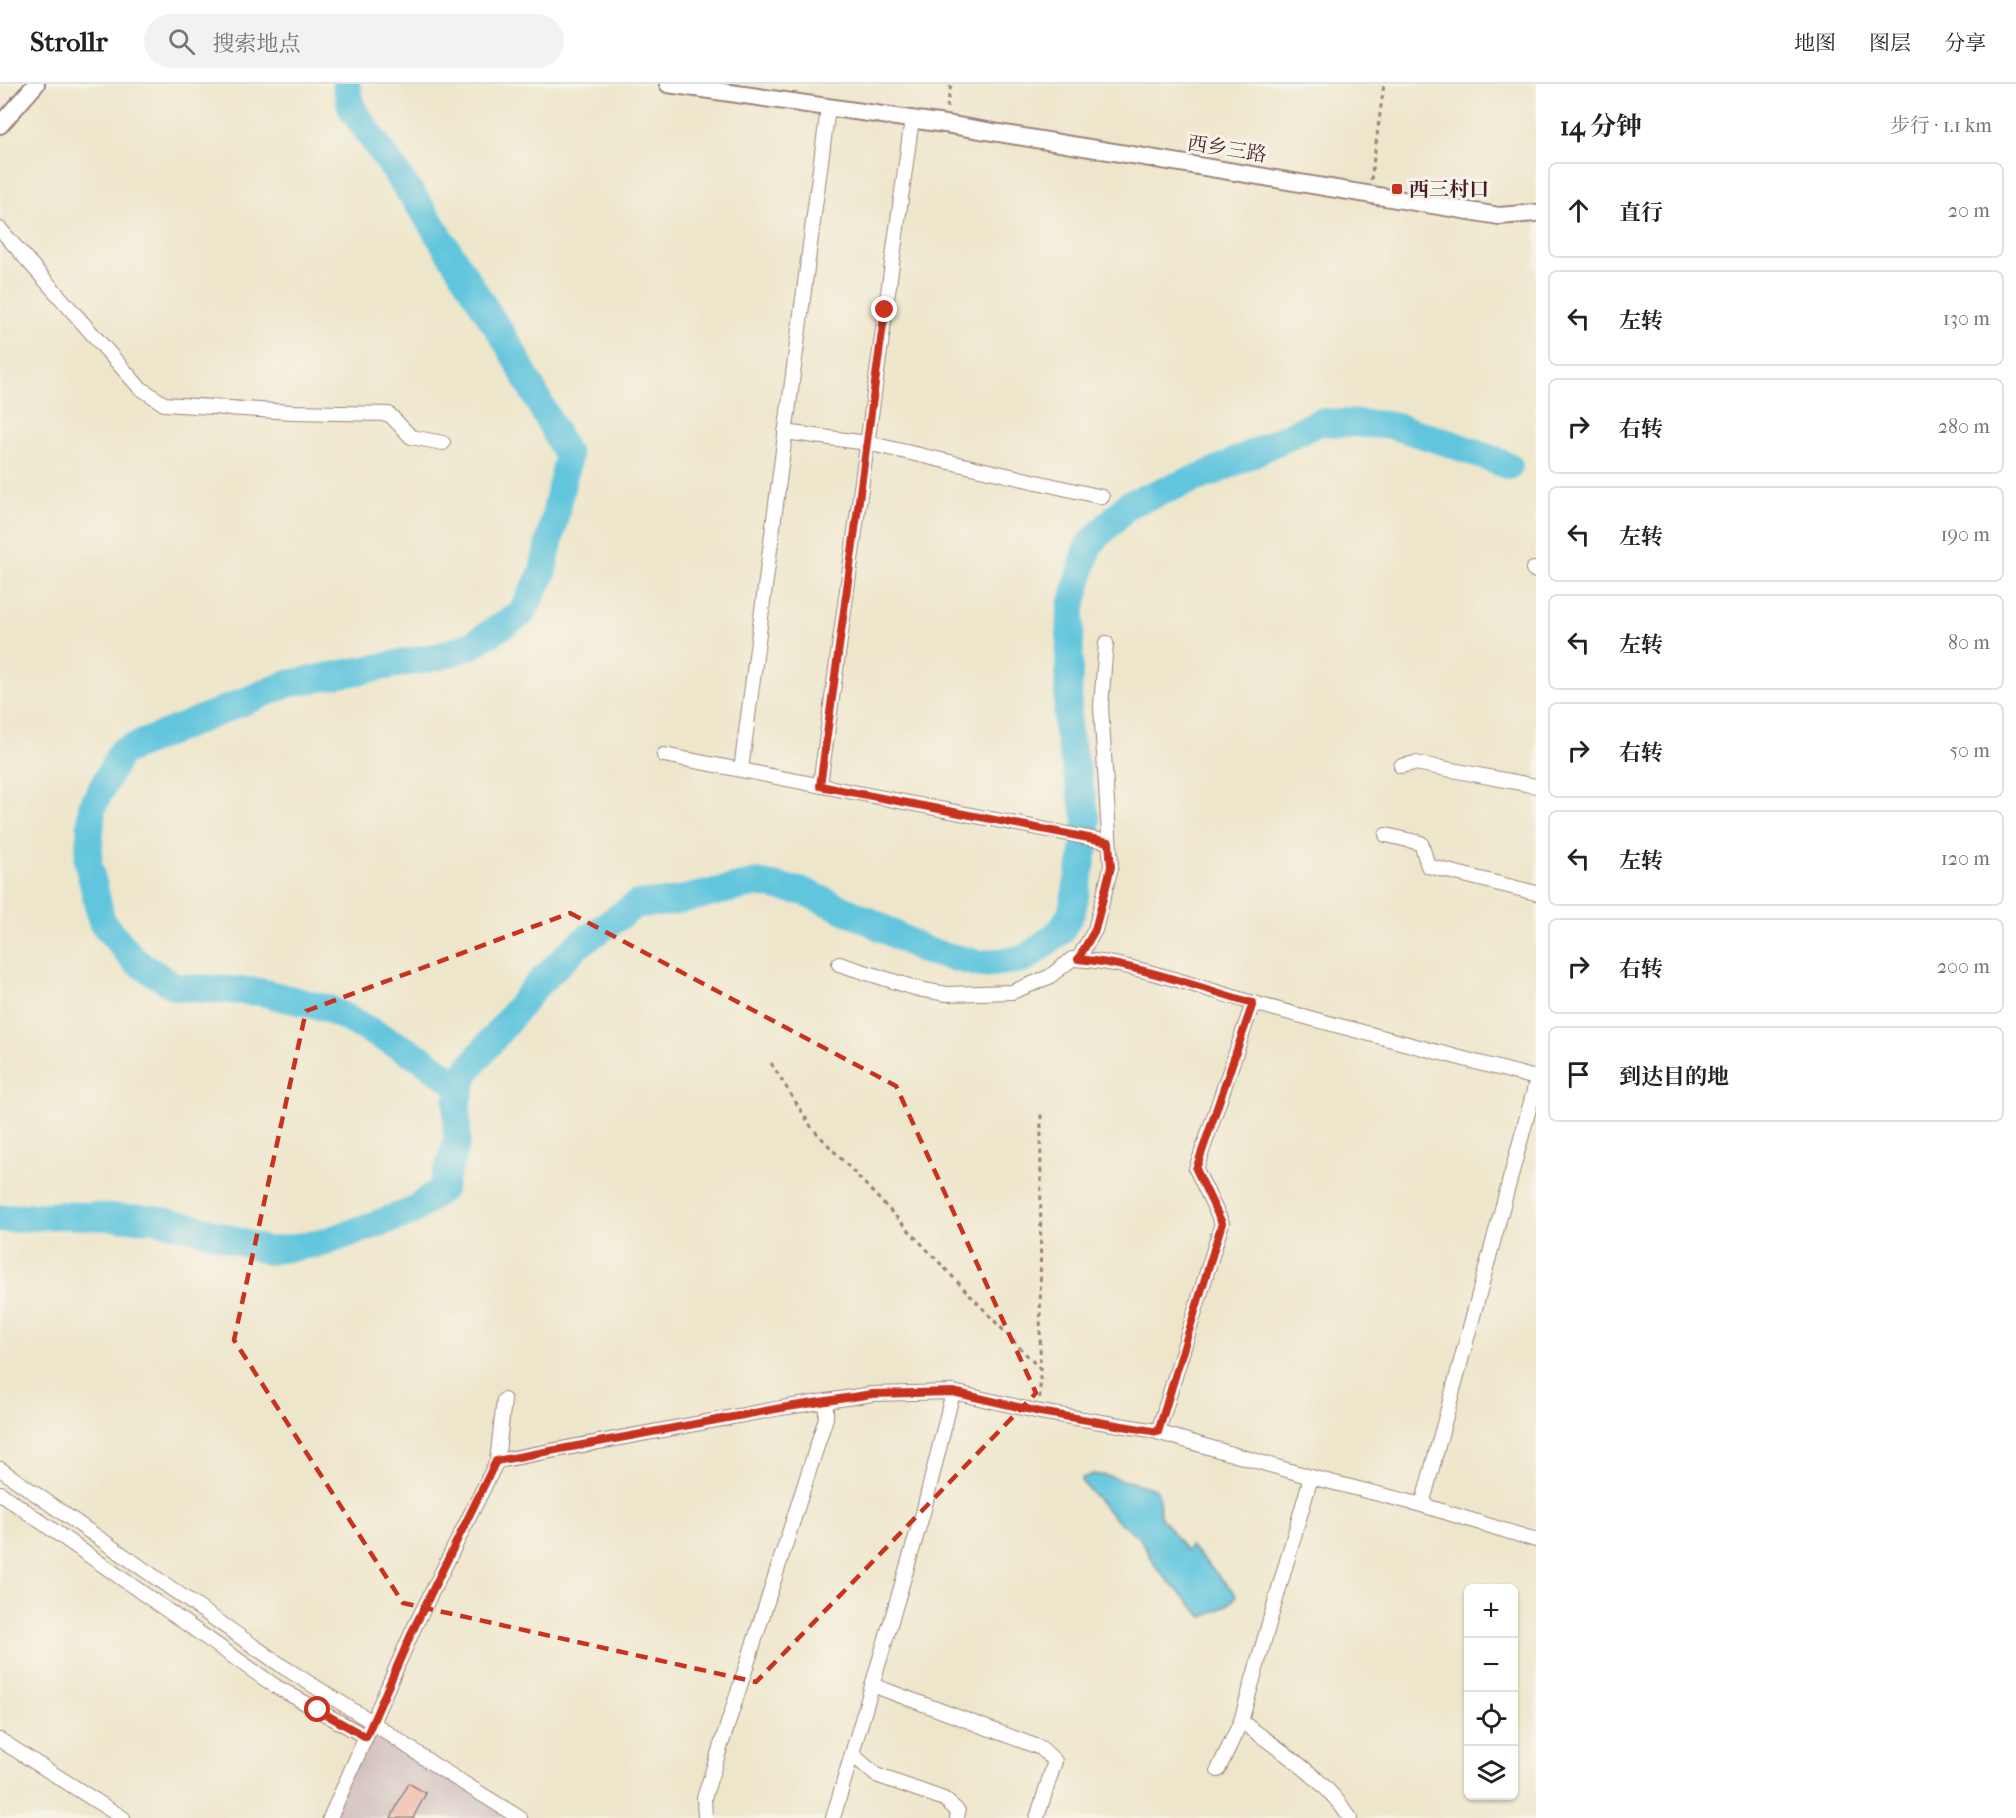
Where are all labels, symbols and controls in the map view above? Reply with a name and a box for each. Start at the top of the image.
search box [144,14,564,68]
text: Strollr [30,25,108,58]
icon: search [165,25,198,58]
text: 搜索地点 [213,31,301,57]
text: 地图 [1794,31,1836,55]
text: 图层 [1869,31,1911,55]
text: 分享 [1944,31,1986,55]
text: 14 分钟 [1560,111,1642,142]
text: 步行 · 1.1 km [1890,114,1992,137]
street label: 西乡三路 [1186,131,1268,167]
place label: 西三村口 [1409,178,1489,201]
marker: 西三村口 [1390,182,1404,196]
icon: ahead [1562,194,1595,227]
text: 20 m [1948,199,1990,222]
text: 直行 [1619,200,1663,226]
route end [871,296,897,322]
icon: left [1562,302,1595,335]
text: 130 m [1943,307,1990,330]
text: 左转 [1619,308,1663,334]
icon: right [1562,410,1595,443]
text: 280 m [1938,415,1990,438]
text: 右转 [1619,416,1663,442]
icon: left [1562,518,1595,551]
text: 190 m [1940,523,1990,546]
text: 左转 [1619,524,1663,550]
icon: left [1562,626,1595,659]
text: 80 m [1948,631,1990,654]
text: 左转 [1619,632,1663,658]
icon: right [1562,734,1595,767]
text: 50 m [1949,739,1990,762]
text: 右转 [1619,740,1663,766]
icon: left [1562,842,1595,875]
text: 120 m [1941,847,1990,870]
text: 左转 [1619,848,1663,874]
icon: right [1562,950,1595,983]
text: 200 m [1937,955,1990,978]
text: 右转 [1619,956,1663,982]
icon: arrive [1562,1058,1595,1091]
text: 到达目的地 [1619,1064,1729,1090]
map controls [1464,1584,1518,1800]
button: + [1464,1584,1518,1638]
button: − [1464,1638,1518,1692]
button: locate [1464,1692,1518,1746]
route start [304,1696,330,1722]
button: layers [1464,1746,1518,1800]

